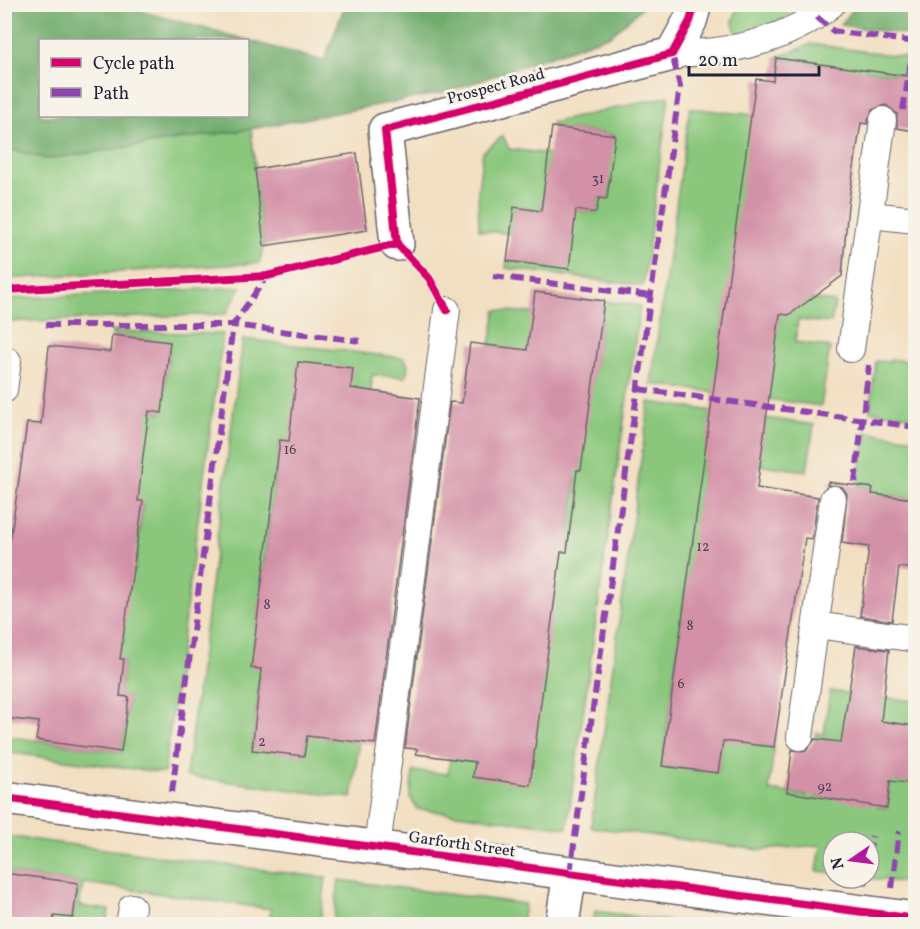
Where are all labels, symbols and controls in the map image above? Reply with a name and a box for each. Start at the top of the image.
legend [39,39,249,117]
scale bar [689,39,820,77]
text: 20 m [698,49,738,74]
text: Cycle path [93,52,175,77]
street label: Prospect Road [445,63,547,111]
text: Path [93,82,129,107]
house number: 31 [592,170,604,189]
house number: 16 [284,441,296,460]
house number: 12 [697,538,709,557]
house number: 8 [263,596,271,615]
house number: 8 [686,617,694,636]
house number: 6 [677,675,685,694]
house number: 2 [258,733,266,752]
house number: 92 [818,778,832,797]
street label: Garforth Street [407,827,517,863]
north arrow [821,830,881,890]
text: N [826,854,850,871]

